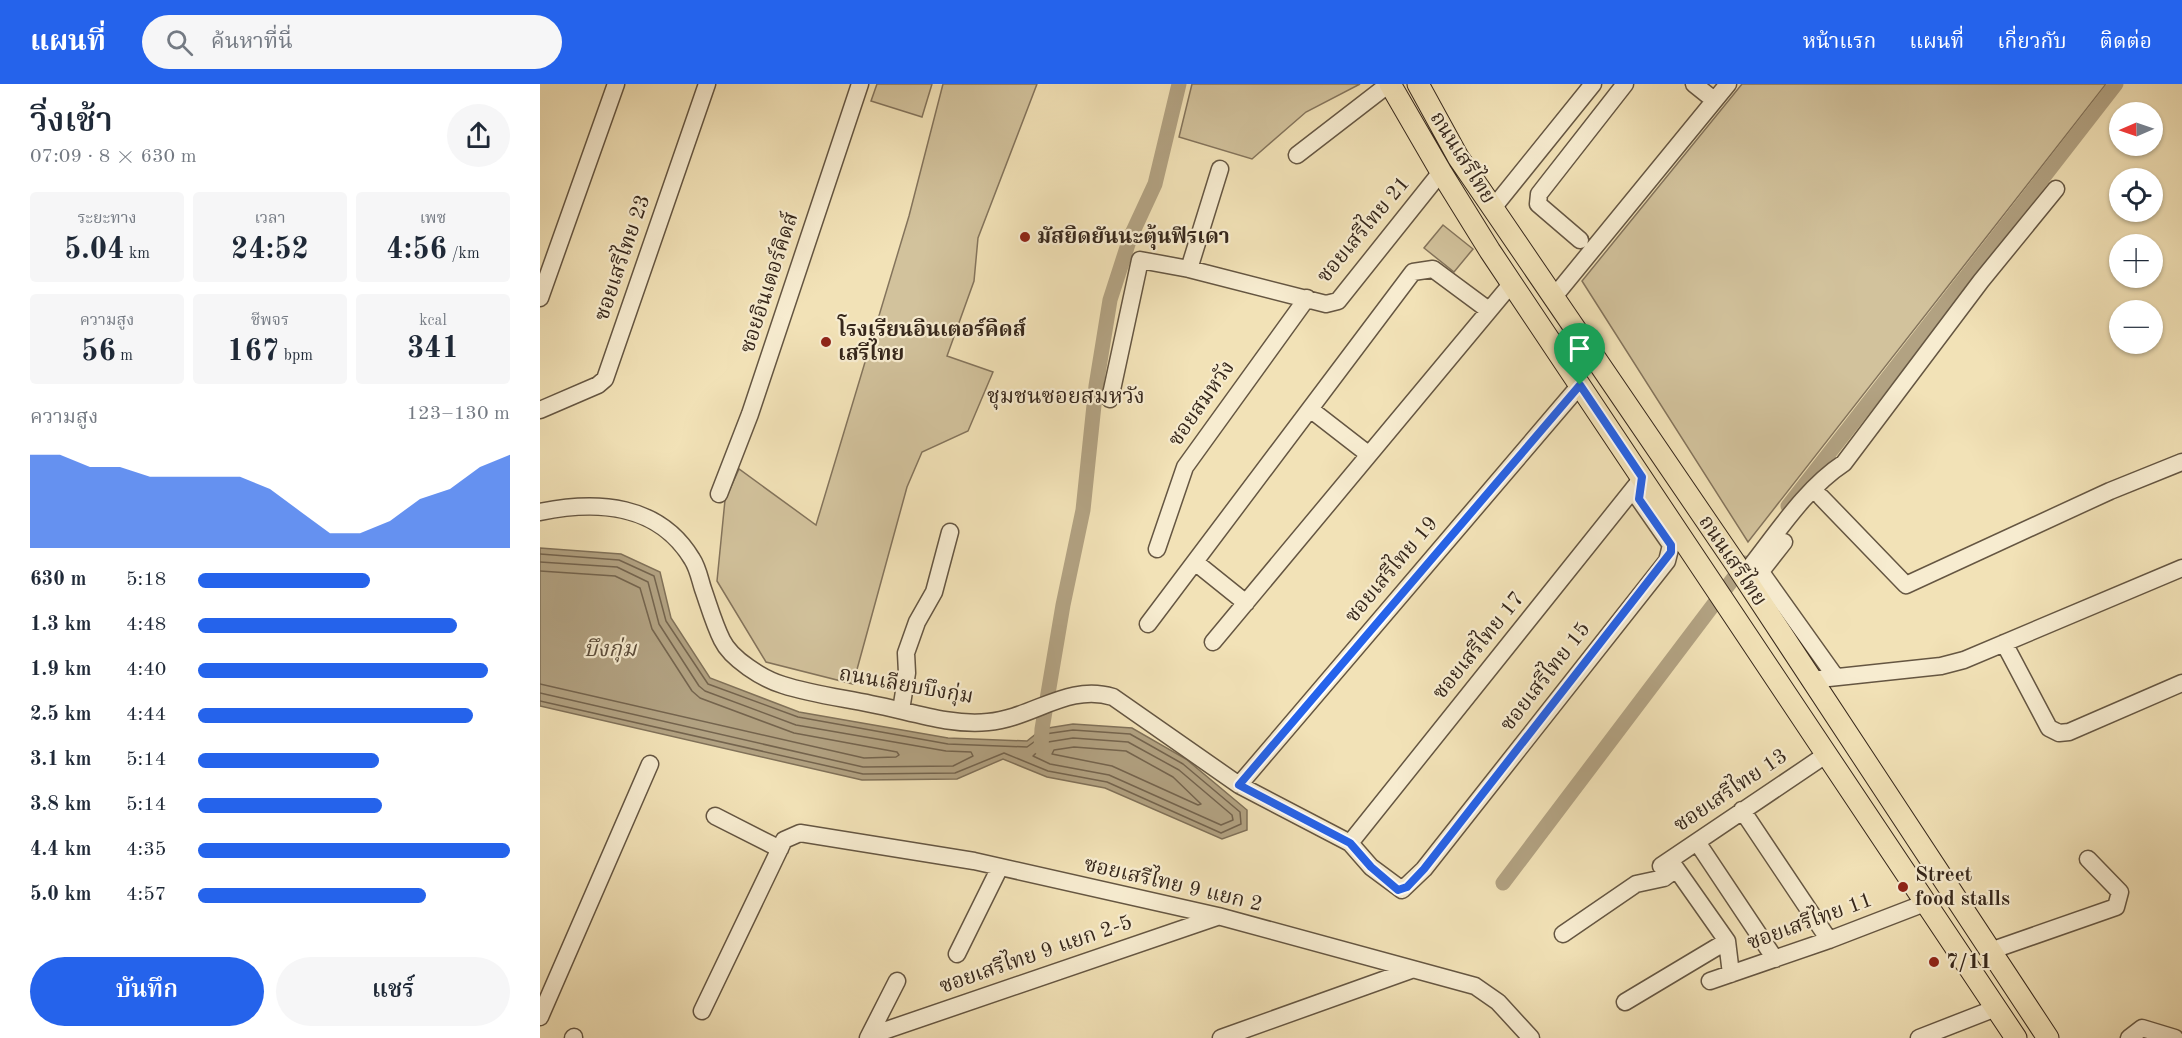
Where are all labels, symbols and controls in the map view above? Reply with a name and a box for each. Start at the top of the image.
search box [142,15,562,69]
icon: search [163,26,196,59]
text: แผนที่ [30,29,106,57]
text: ค้นหาที่นี่ [211,31,293,53]
text: หน้าแรก [1803,32,1876,53]
text: แผนที่ [1909,32,1964,53]
text: เกี่ยวกับ [1997,32,2067,53]
text: ติดต่อ [2100,32,2152,53]
north arrow [2109,102,2163,156]
map controls [2109,102,2163,354]
button: share [447,104,510,167]
street label: ถนนเสรีไทย [1425,105,1504,208]
text: วิ่งเช้า [30,106,113,139]
text: 07:09 · 8 × 630 m [30,147,197,167]
button: locate [2109,168,2163,222]
street label: ซอยเสรีไทย 21 [1309,169,1414,287]
street label: ซอยเสรีไทย 23 [586,190,654,324]
street label: ซอยอินเตอร์คิดส์ [734,209,803,356]
text: ระยะทาง [77,211,137,227]
text: เวลา [254,211,286,227]
text: เพซ [420,211,446,227]
place label: มัสยิดยันนะตุ้นฟิรเดา [1037,224,1230,250]
marker: มัสยิดยันนะตุ้นฟิรเดา [1018,230,1032,244]
button: + [2109,234,2163,288]
text: 5.04 [64,235,125,265]
text: 24:52 [231,235,309,265]
text: 4:56 [386,235,447,265]
text: km [125,246,150,262]
text: /km [447,246,480,262]
button: − [2109,300,2163,354]
text: ความสูง [80,313,134,329]
text: ชีพจร [251,313,289,329]
text: kcal [419,313,447,329]
place label: โรงเรียนอินเตอร์คิดส์ เสรีไทย [837,314,1027,365]
pin [1554,323,1605,385]
icon: arrive [1563,332,1596,365]
text: 341 [407,334,459,364]
marker: โรงเรียนอินเตอร์คิดส์ เสรีไทย [819,335,833,349]
text: 56 [81,337,116,367]
text: 167 [227,337,279,367]
text: m [116,348,133,364]
text: bpm [279,348,313,364]
street label: ซอยสมหวัง [1164,357,1239,450]
district label: ชุมชนซอยสมหวัง [987,386,1145,410]
text: 123–130 m [407,404,510,424]
text: ความสูง [30,408,98,428]
street label: ถนนเสรีไทย [1694,508,1775,610]
street label: ซอยเสรีไทย 19 [1337,509,1442,627]
text: 630 m [30,570,86,590]
text: 5:18 [126,570,166,590]
street label: ซอยเสรีไทย 17 [1425,584,1529,704]
text: 1.3 km [30,615,92,635]
text: 4:48 [126,615,166,635]
street label: ซอยเสรีไทย 15 [1492,615,1595,735]
water label: บึงกุ่ม [584,637,638,663]
text: 1.9 km [30,660,92,680]
text: 4:40 [126,660,166,680]
street label: ถนนเลียบบึงกุ่ม [837,661,975,710]
text: 2.5 km [30,705,92,725]
text: 4:44 [126,705,166,725]
street label: ซอยเสรีไทย 13 [1667,741,1791,837]
text: 3.1 km [30,750,92,770]
text: 5:14 [126,750,166,770]
text: 3.8 km [30,795,92,815]
text: 5:14 [126,795,166,815]
text: 4.4 km [30,840,92,860]
text: 4:35 [126,840,166,860]
street label: ซอยเสรีไทย 9 แยก 2 [1082,848,1266,916]
place label: Street food stalls [1915,865,2010,910]
marker: Street food stalls [1896,880,1910,894]
street label: ซอยเสรีไทย 11 [1743,884,1875,954]
text: 5.0 km [30,885,92,905]
text: 4:57 [126,885,166,905]
street label: ซอยเสรีไทย 9 แยก 2-5 [935,906,1135,998]
place label: 7/11 [1946,952,1992,973]
marker: 7/11 [1927,955,1941,969]
button: บันทึก [30,957,264,1026]
button: แชร์ [276,957,510,1026]

